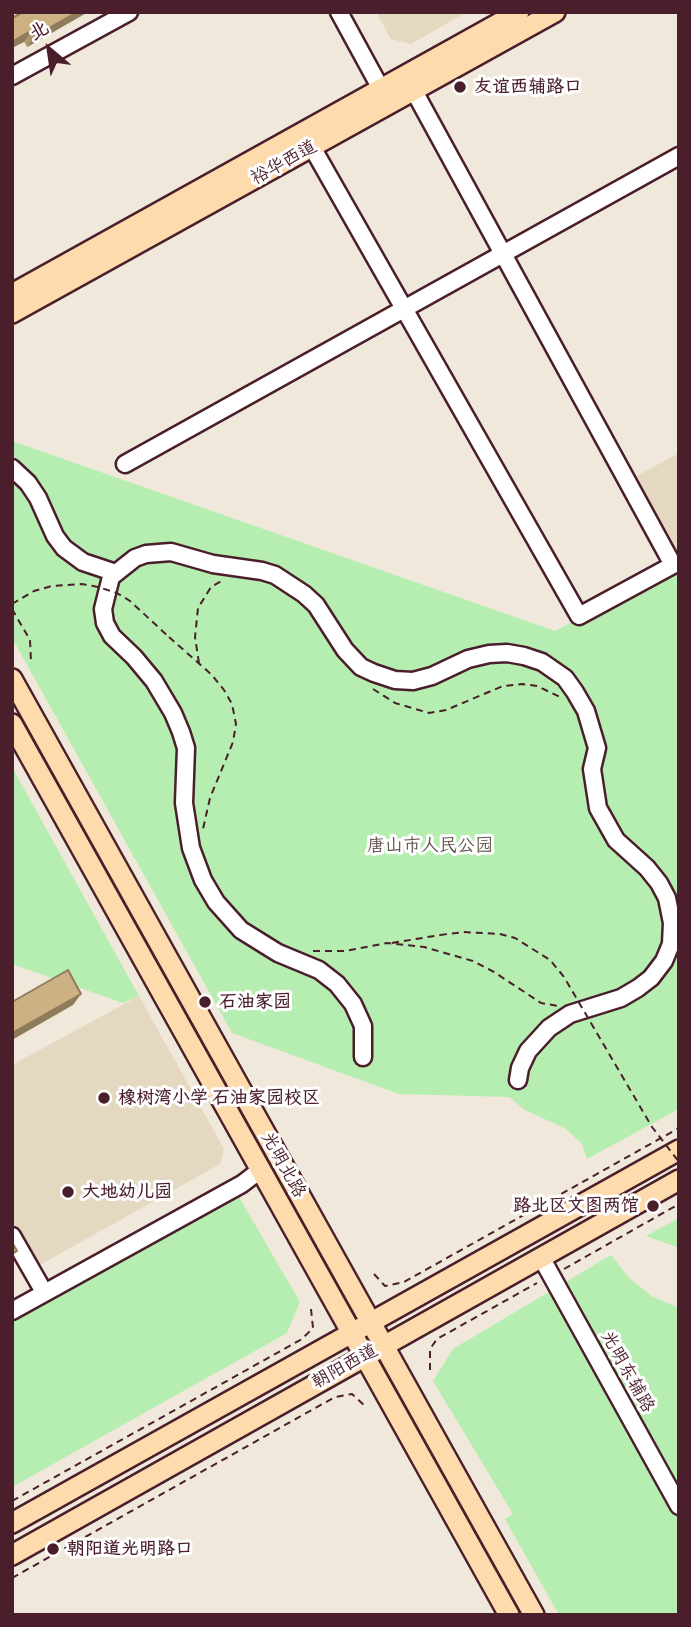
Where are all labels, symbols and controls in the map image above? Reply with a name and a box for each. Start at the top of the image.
north arrow [14,14,84,84]
text: 北 [25,16,53,46]
place label: 友谊西辅路口 [474,76,582,98]
marker: 友谊西辅路口 [452,79,468,95]
street label: 裕华西道 [247,136,321,190]
park label: 唐山市人民公园 [367,835,493,857]
place label: 石油家园 [219,991,291,1013]
marker: 石油家园 [197,994,213,1010]
place label: 橡树湾小学 石油家园校区 [118,1087,320,1109]
marker: 橡树湾小学 石油家园校区 [96,1090,112,1106]
street label: 光明北路 [256,1128,310,1202]
place label: 大地幼儿园 [82,1181,172,1203]
marker: 大地幼儿园 [60,1184,76,1200]
place label: 路北区文图两馆 [513,1195,639,1217]
marker: 路北区文图两馆 [645,1198,661,1214]
street label: 光明东辅路 [596,1327,658,1417]
street label: 朝阳西道 [308,1340,382,1394]
place label: 朝阳道光明路口 [67,1538,193,1560]
marker: 朝阳道光明路口 [45,1541,61,1557]

